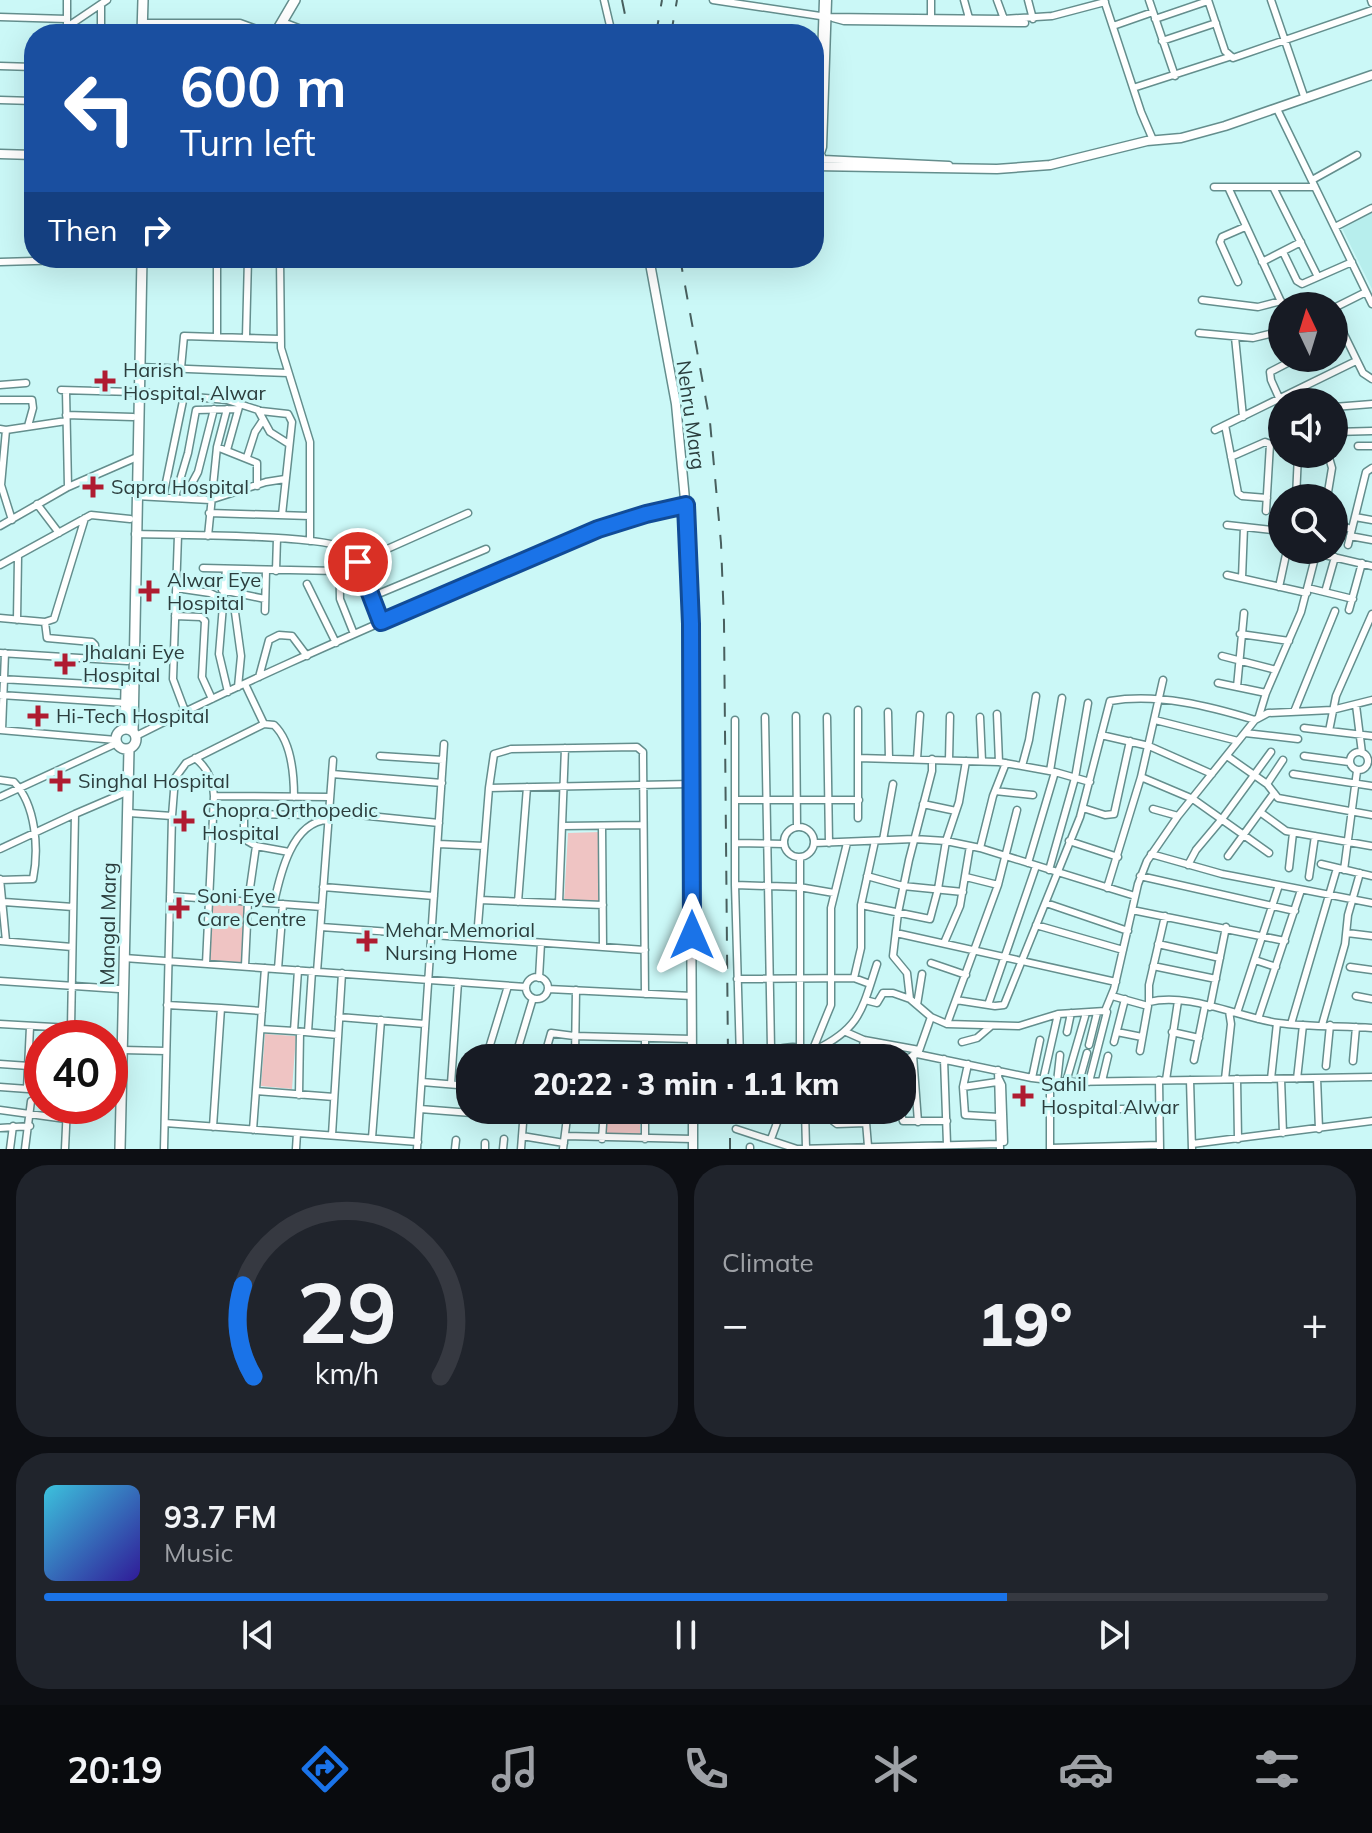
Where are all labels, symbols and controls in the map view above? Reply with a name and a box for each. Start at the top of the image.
text: 600 m [180,51,347,121]
icon: left [48,56,152,160]
text: Turn left [180,120,316,165]
icon: right [134,208,178,252]
text: Then [48,211,118,249]
north arrow [1268,292,1348,372]
map controls [1268,292,1348,564]
place label: Harish Hospital, Alwar [123,357,267,405]
street label: Nehru Marg [671,359,712,471]
marker: Harish Hospital, Alwar [94,370,116,392]
button: sound [1268,388,1348,468]
place label: Sapra Hospital [111,474,249,499]
marker: Sapra Hospital [82,476,104,498]
button: search [1268,484,1348,564]
pin [324,528,392,596]
icon: arrive [336,540,380,584]
place label: Alwar Eye Hospital [167,567,261,615]
marker: Alwar Eye Hospital [138,580,160,602]
place label: Jhalani Eye Hospital [83,639,185,687]
marker: Jhalani Eye Hospital [54,653,76,675]
place label: Hi-Tech Hospital [56,703,209,728]
marker: Hi-Tech Hospital [27,705,49,727]
place label: Singhal Hospital [78,768,230,793]
marker: Singhal Hospital [49,770,71,792]
place label: Chopra Orthopedic Hospital [202,797,378,845]
marker: Chopra Orthopedic Hospital [173,810,195,832]
street label: Mangal Marg [94,862,121,986]
place label: Soni Eye Care Centre [197,883,306,931]
position arrow [650,893,734,977]
marker: Soni Eye Care Centre [168,897,190,919]
place label: Mehar Memorial Nursing Home [385,917,535,965]
marker: Mehar Memorial Nursing Home [356,930,378,952]
speed limit sign: 40 [24,1020,128,1124]
text: 20:22 · 3 min · 1.1 km [533,1065,839,1103]
place label: Sahil Hospital Alwar [1041,1071,1180,1119]
marker: Sahil Hospital Alwar [1012,1085,1034,1107]
text: Climate [722,1246,814,1279]
text: 29 [297,1259,397,1364]
text: 19° [977,1286,1073,1361]
text: − [722,1296,748,1351]
text: + [1302,1296,1328,1351]
text: km/h [315,1355,379,1391]
text: 93.7 FM [164,1498,277,1536]
text: Music [164,1536,233,1569]
icon: previous [236,1613,280,1657]
icon: pause [664,1613,708,1657]
icon: next [1092,1613,1136,1657]
icon: directions [297,1741,353,1797]
icon: music [487,1741,543,1797]
icon: phone [678,1741,734,1797]
icon: climate [868,1741,924,1797]
icon: car [1058,1741,1114,1797]
icon: filters [1249,1741,1305,1797]
text: 20:19 [67,1747,163,1792]

